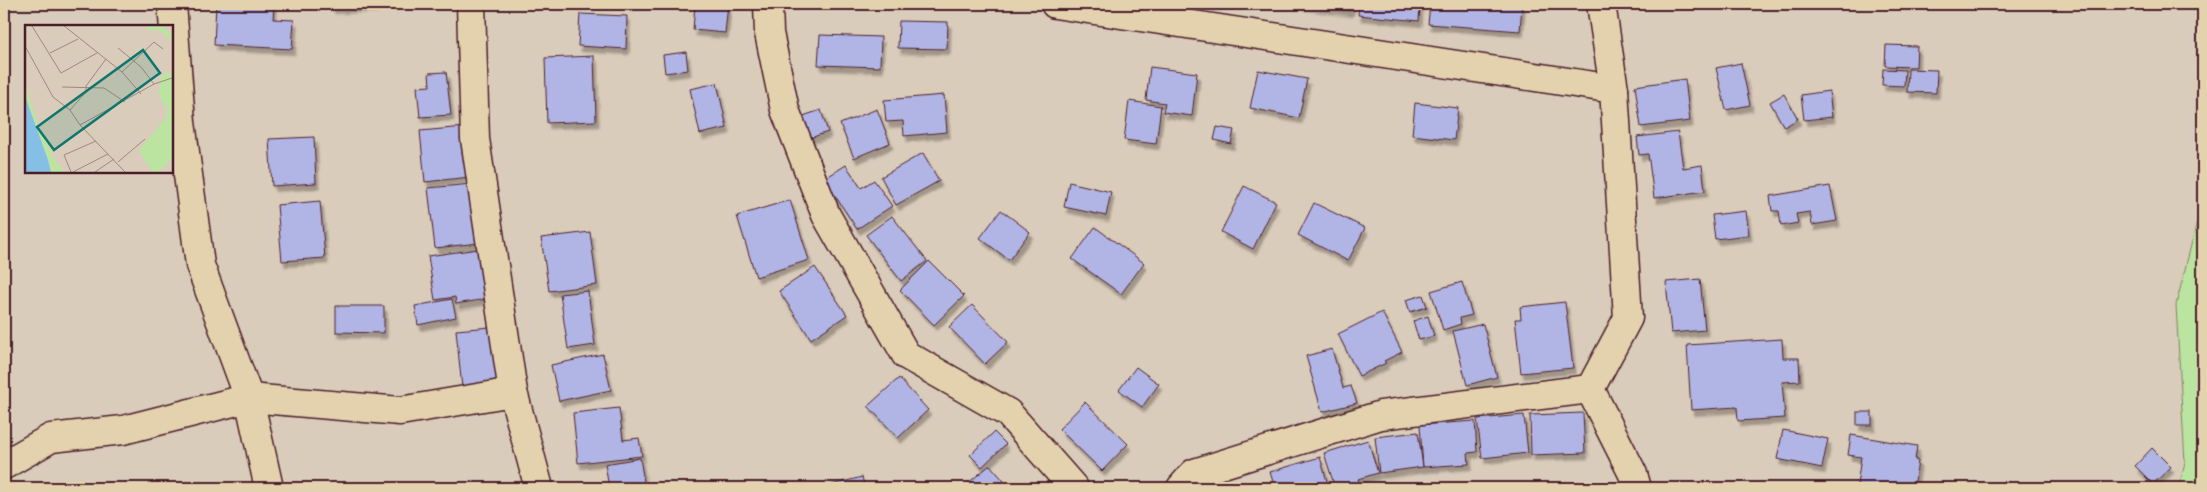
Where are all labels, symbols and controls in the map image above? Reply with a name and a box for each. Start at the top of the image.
inset map [25,25,172,172]

